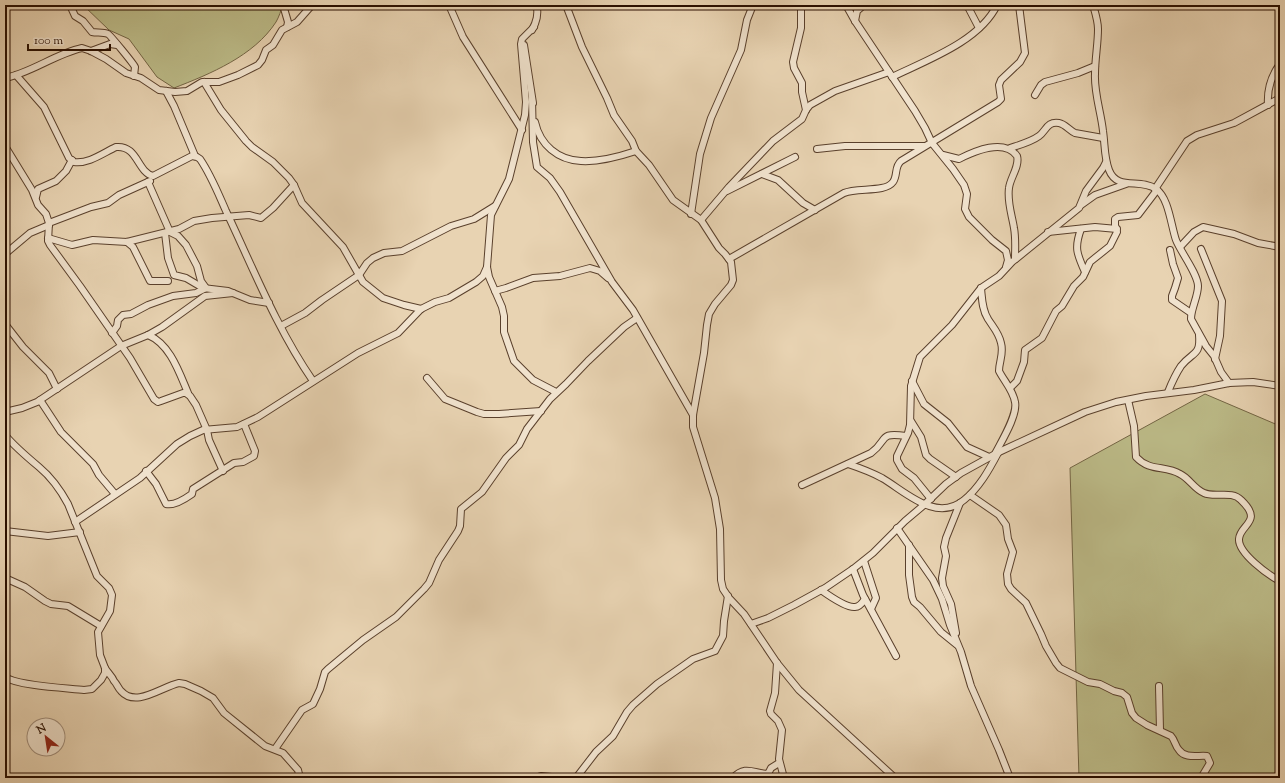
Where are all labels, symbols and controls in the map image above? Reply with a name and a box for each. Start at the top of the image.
scale bar [28,26,110,52]
text: 100 m [34,32,63,50]
north arrow [26,717,66,757]
text: N [33,720,49,739]

